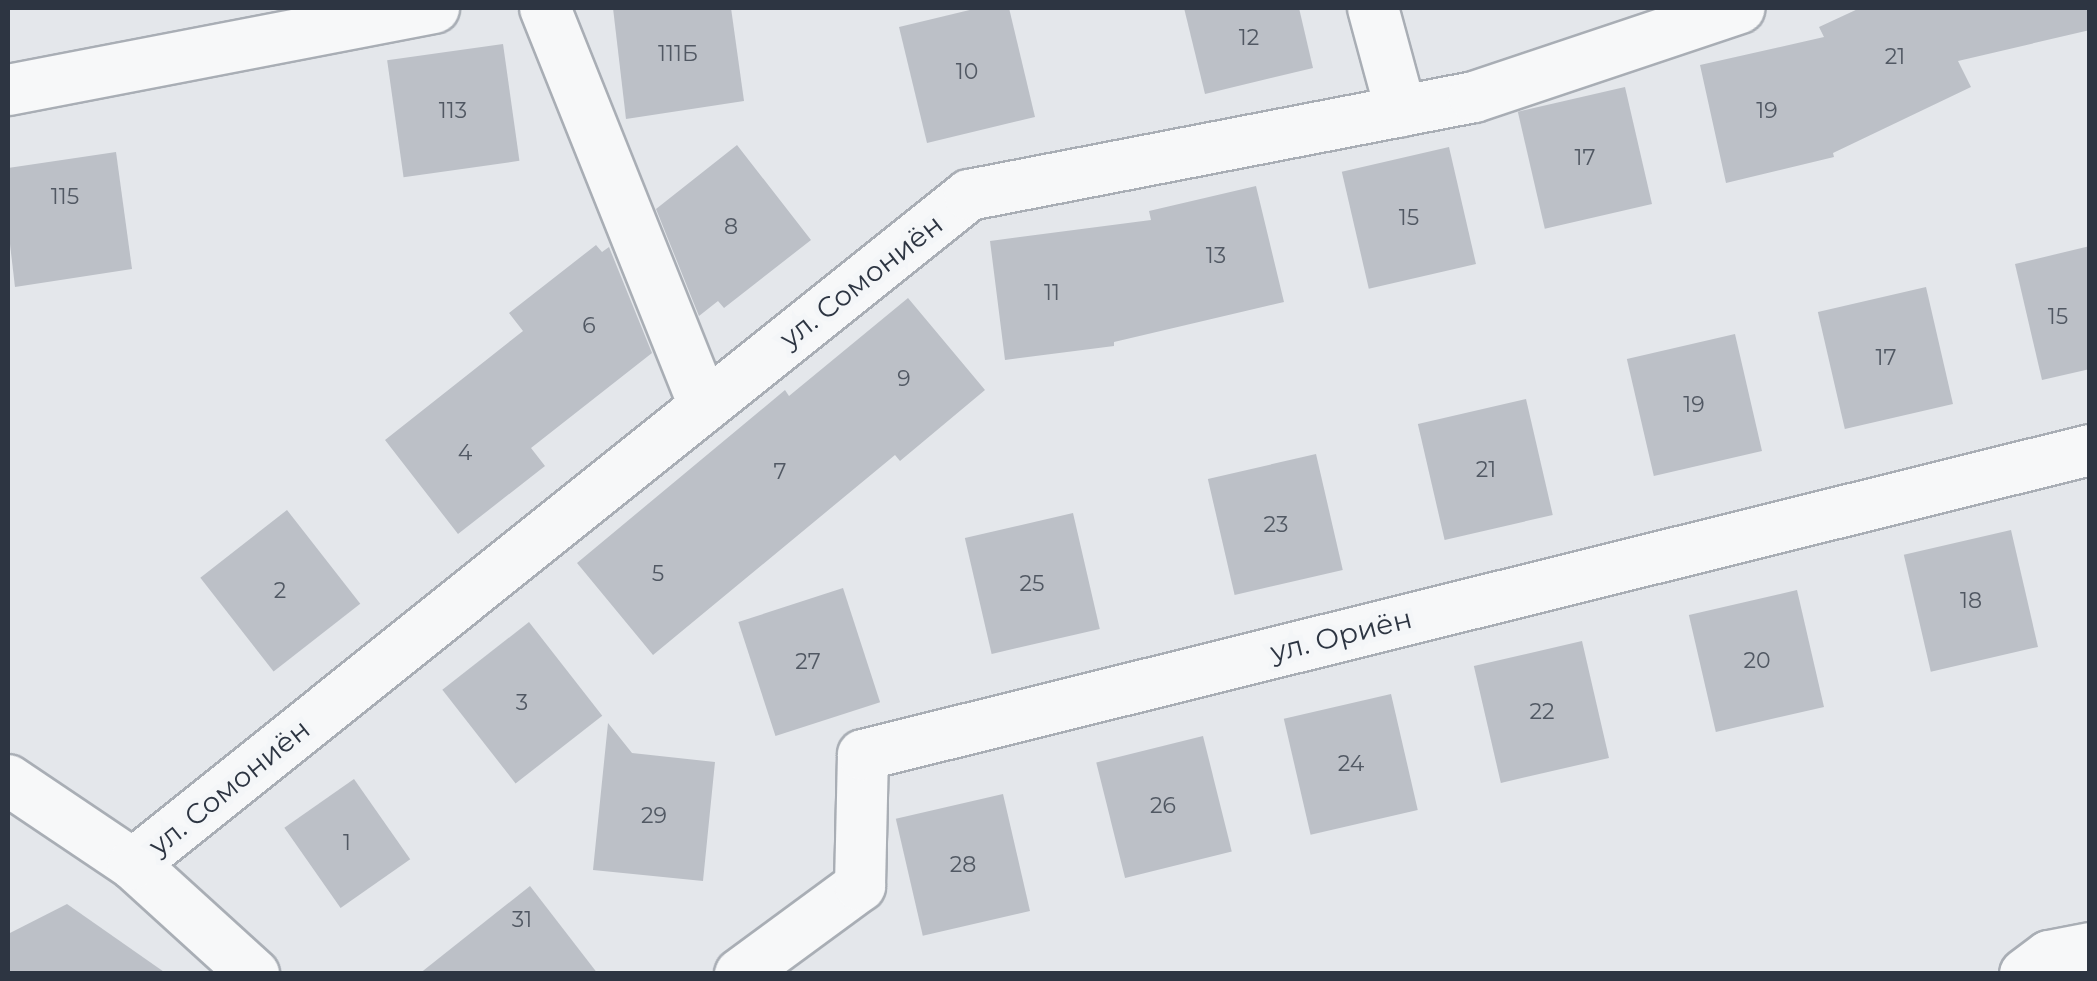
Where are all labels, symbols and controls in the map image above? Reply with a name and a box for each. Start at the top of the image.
house number: 12 [1239,25,1259,51]
house number: 111Б [658,41,698,67]
house number: 21 [1885,44,1905,70]
house number: 10 [956,59,978,85]
house number: 113 [439,98,467,124]
house number: 19 [1756,98,1778,124]
house number: 17 [1575,145,1595,171]
house number: 115 [51,184,79,210]
house number: 15 [1399,205,1419,231]
street label: ул. Сомониён [773,207,949,355]
house number: 8 [724,214,738,240]
house number: 13 [1206,243,1226,269]
house number: 11 [1044,280,1060,306]
house number: 15 [2048,304,2068,330]
house number: 6 [582,313,596,339]
house number: 17 [1876,345,1896,371]
house number: 9 [897,366,911,392]
house number: 19 [1683,392,1705,418]
house number: 4 [458,440,472,466]
house number: 21 [1476,457,1496,483]
house number: 7 [774,459,786,485]
house number: 23 [1264,512,1288,538]
house number: 5 [652,561,664,587]
house number: 25 [1020,571,1044,597]
house number: 2 [274,578,286,604]
house number: 18 [1960,588,1982,614]
street label: ул. Ориён [1267,601,1415,669]
house number: 20 [1743,648,1771,674]
house number: 27 [795,649,821,675]
house number: 3 [516,690,528,716]
house number: 22 [1530,699,1554,725]
street label: ул. Сомониён [142,712,316,862]
house number: 24 [1338,751,1364,777]
house number: 26 [1150,793,1176,819]
house number: 29 [641,803,667,829]
house number: 1 [343,830,351,856]
house number: 28 [950,852,976,878]
house number: 31 [512,907,532,933]

